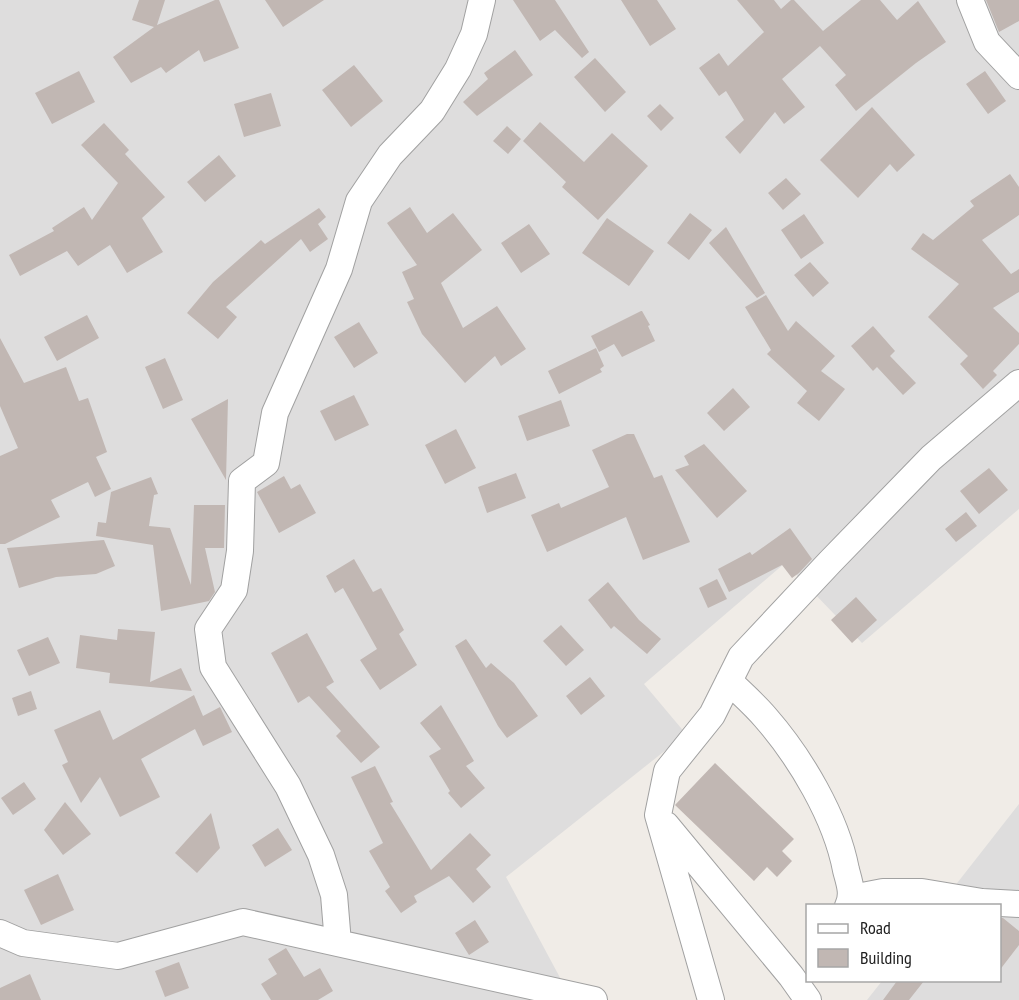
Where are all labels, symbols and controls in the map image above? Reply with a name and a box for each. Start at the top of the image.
legend [806,904,1001,982]
text: Road [860,916,891,939]
text: Building [860,946,912,969]

